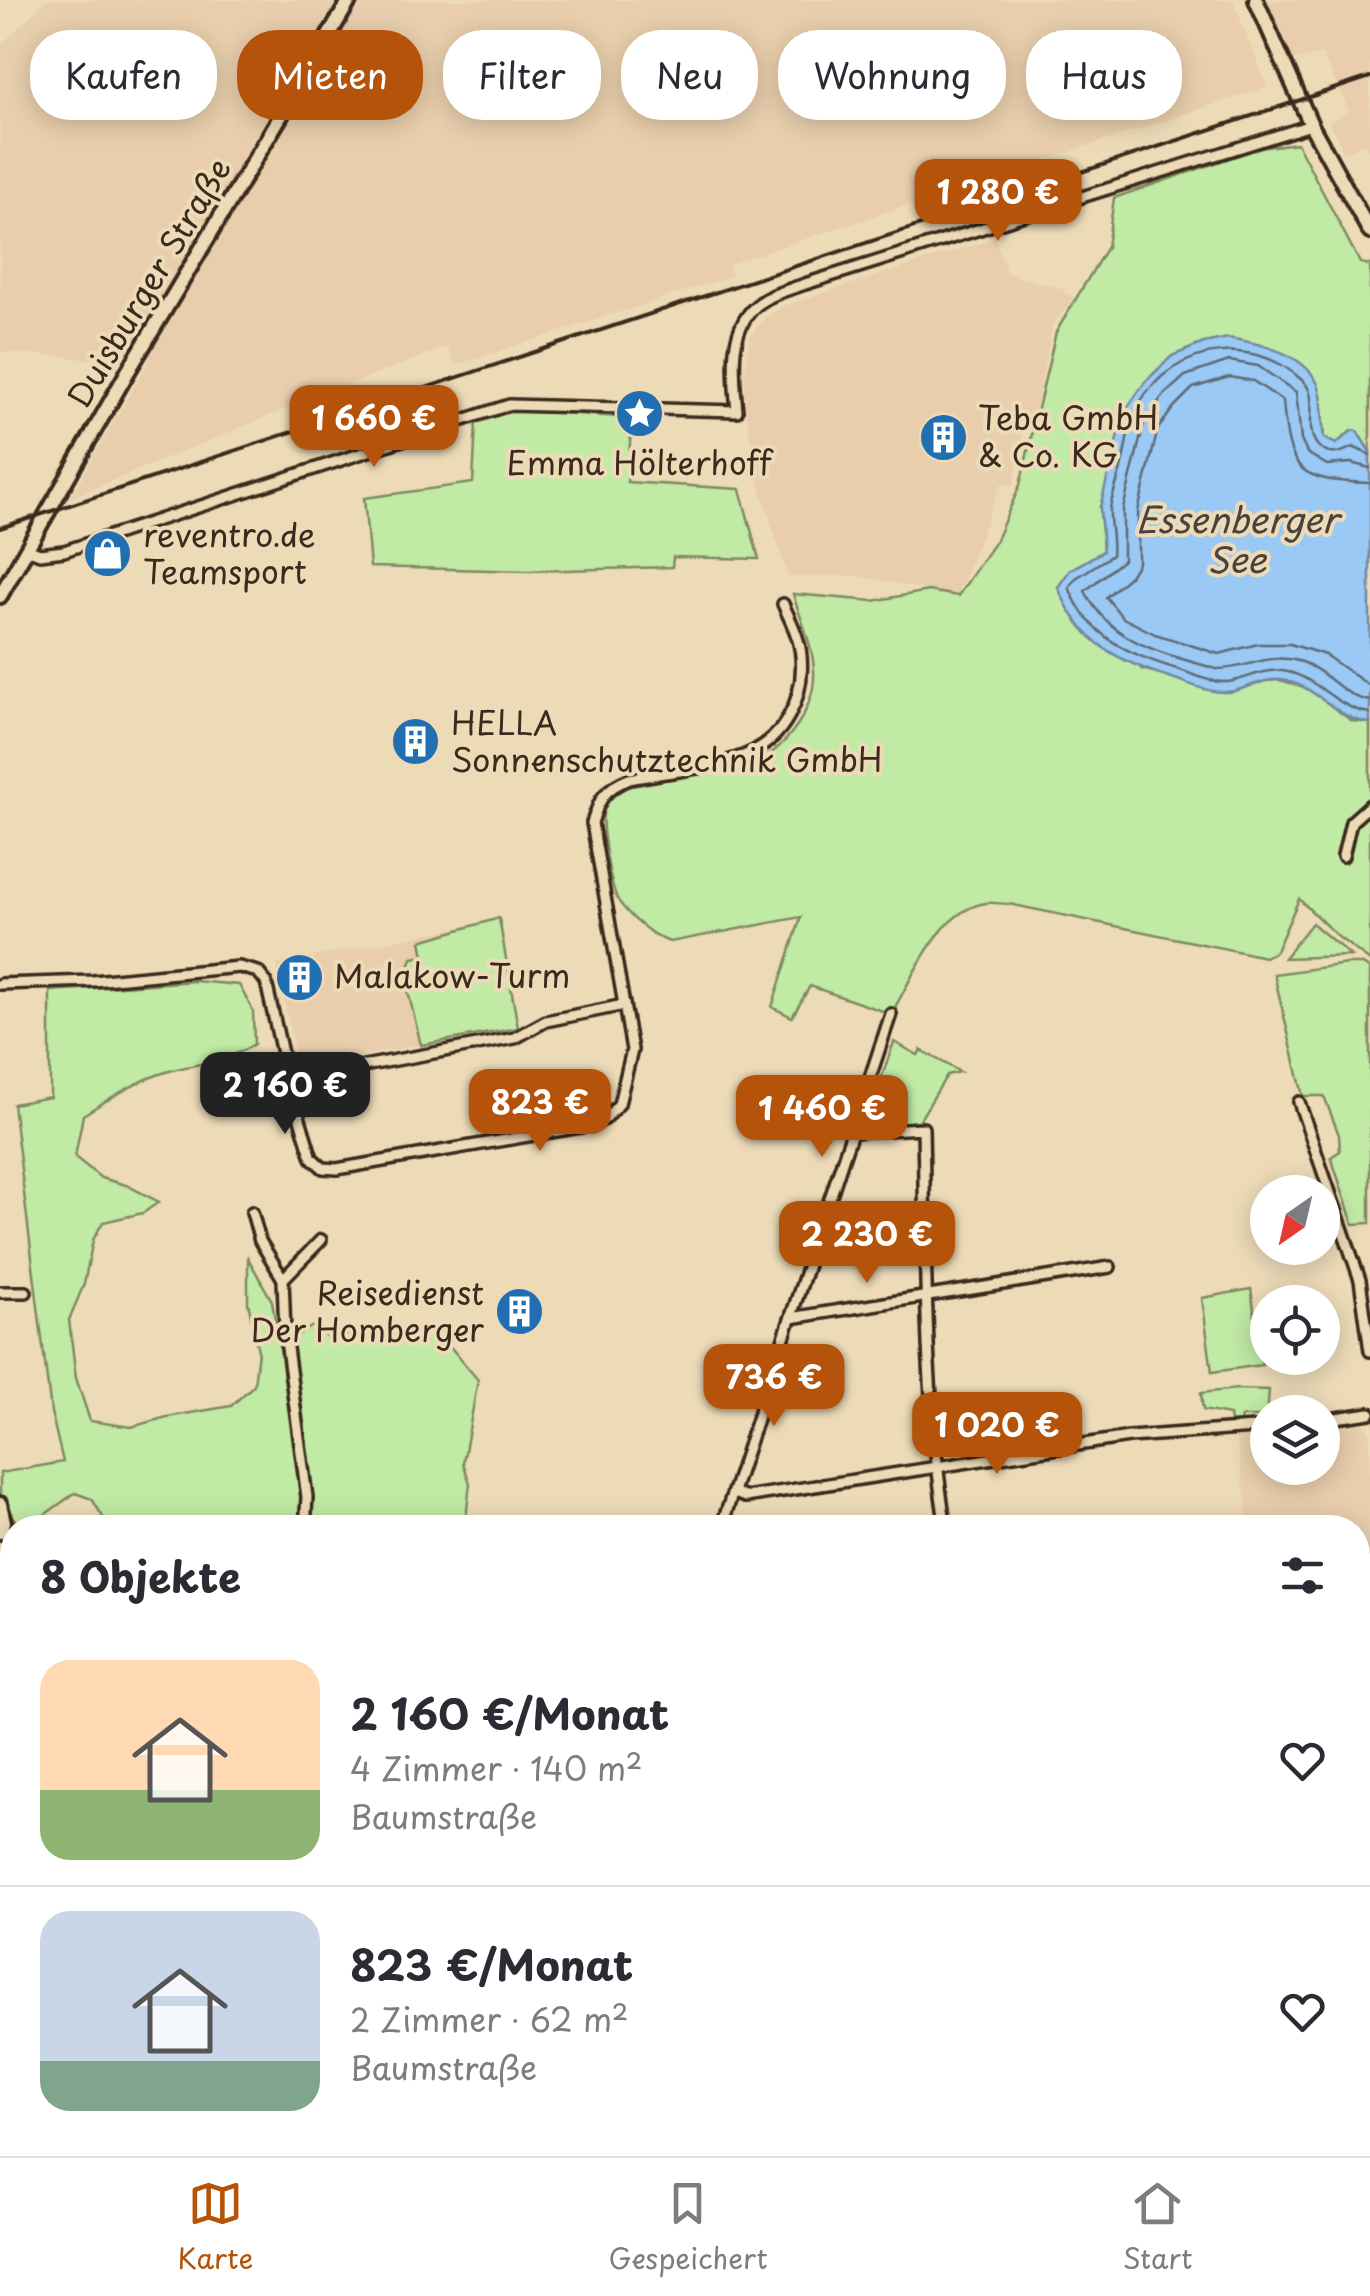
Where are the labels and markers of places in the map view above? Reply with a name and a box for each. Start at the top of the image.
pin: 1 280 € [906,159,1090,244]
pin: 1 660 € [282,385,466,470]
place icon: Emma Hölterhoff [613,388,665,440]
place label: Teba GmbH & Co. KG [978,393,1158,478]
building icon: Teba GmbH & Co. KG [917,411,969,463]
place label: Emma Hölterhoff [506,438,774,486]
place label: reventro.de Teamsport [143,510,315,595]
shop icon: reventro.de Teamsport [82,528,134,580]
place label: HELLA Sonnenschutztechnik GmbH [451,698,883,783]
building icon: HELLA Sonnenschutztechnik GmbH [390,716,442,768]
building icon: Malakow-Turm [273,951,325,1003]
place label: Malakow-Turm [334,951,570,999]
pin: 2 160 € [193,1052,377,1137]
pin: 823 € [470,1069,610,1154]
pin: 1 460 € [730,1075,914,1160]
pin: 2 230 € [775,1201,959,1286]
place label: Reisedienst Der Homberger [250,1268,484,1353]
building icon: Reisedienst Der Homberger [493,1286,545,1338]
pin: 736 € [704,1344,844,1429]
pin: 1 020 € [905,1392,1089,1477]

